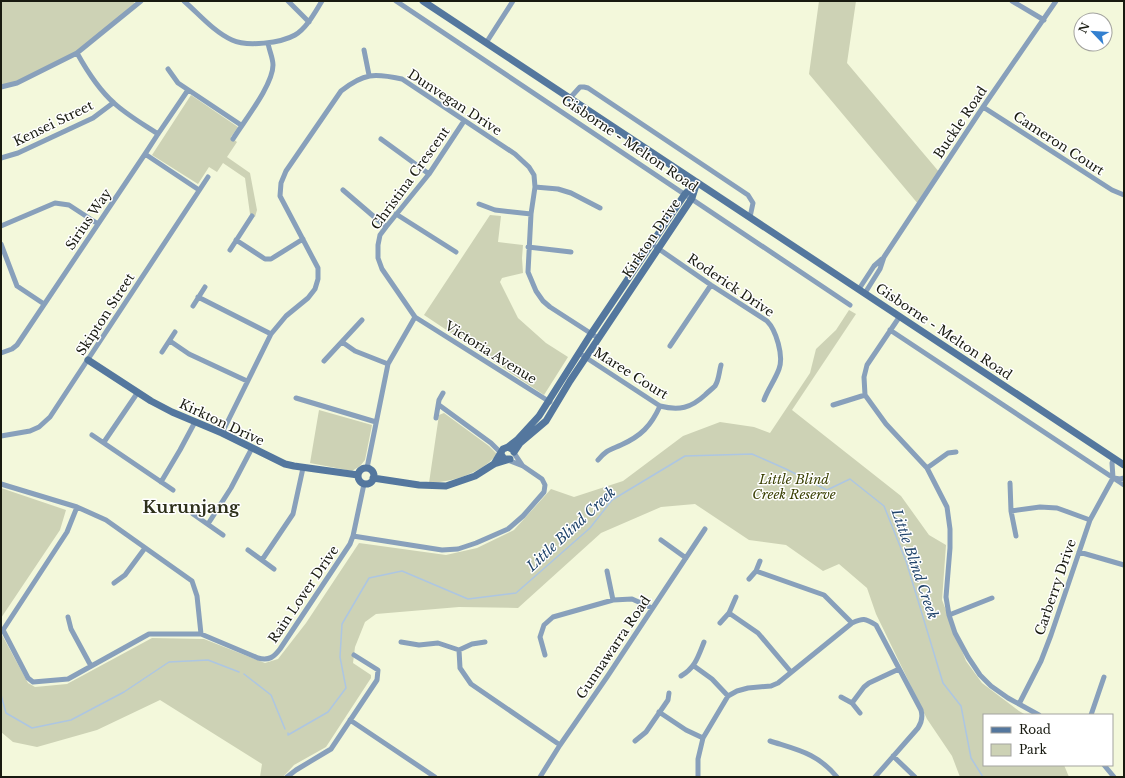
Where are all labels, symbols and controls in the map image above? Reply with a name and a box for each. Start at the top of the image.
north arrow [1073,12,1113,52]
text: N [1075,20,1093,35]
street label: Dunvegan Drive [404,66,505,139]
street label: Buckle Road [930,83,991,162]
street label: Gisborne - Melton Road [558,91,701,196]
street label: Kensei Street [10,97,96,150]
street label: Cameron Court [1010,108,1107,179]
street label: Christina Crescent [367,123,454,233]
street label: Sirius Way [62,185,116,253]
street label: Kirkton Drive [619,195,684,281]
street label: Roderick Drive [684,250,777,321]
street label: Skipton Street [72,270,138,359]
street label: Gisborne - Melton Road [872,279,1015,384]
street label: Victoria Avenue [441,317,540,388]
street label: Maree Court [590,344,671,403]
street label: Kirkton Drive [176,395,267,450]
park label: Little Blind Creek Reserve [752,471,836,503]
water label: Little Blind Creek [522,483,619,576]
district label: Kurunjang [143,497,240,518]
water label: Little Blind Creek [887,506,942,621]
street label: Carberry Drive [1031,537,1080,638]
street label: Rain Lover Drive [264,542,342,646]
street label: Gunnawarra Road [573,592,654,702]
legend [983,714,1113,766]
text: Road [1019,722,1051,737]
text: Park [1019,742,1047,757]

